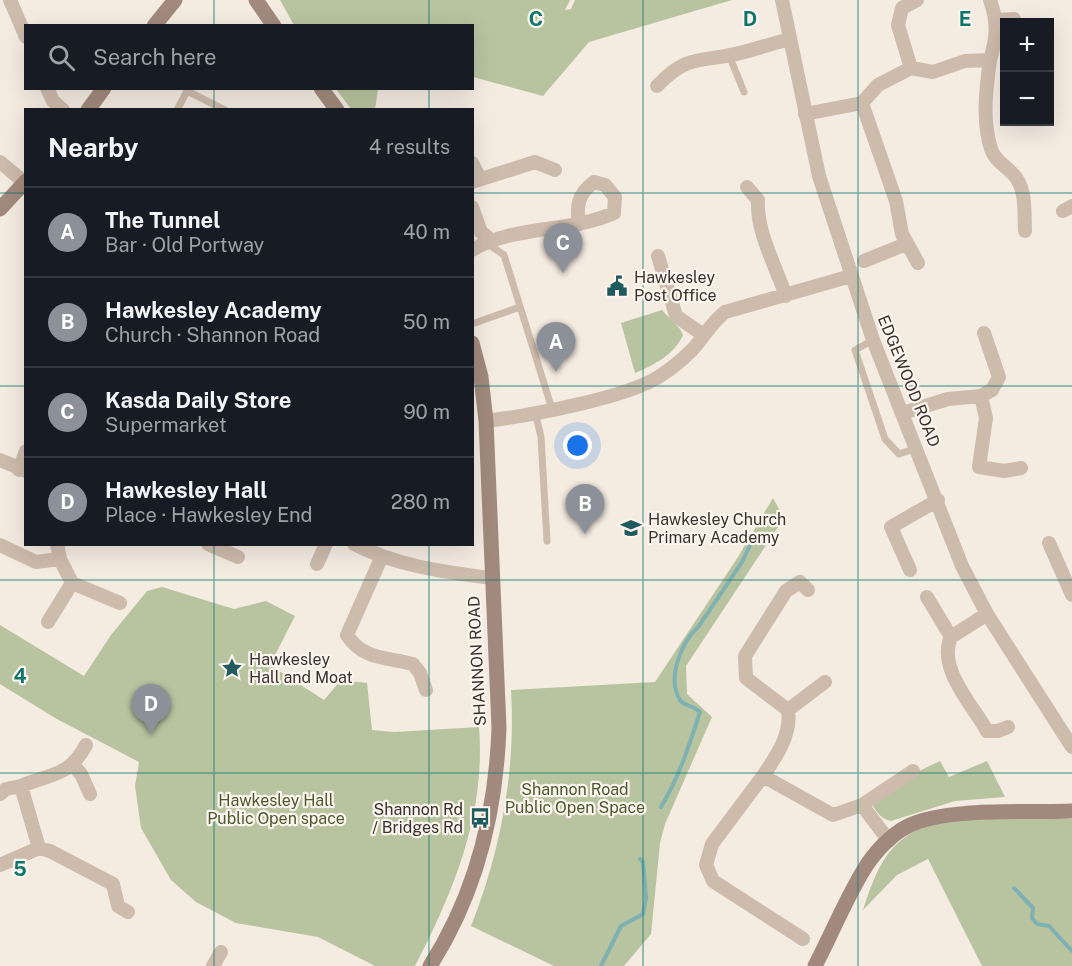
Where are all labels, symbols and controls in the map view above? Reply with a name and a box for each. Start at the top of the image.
text: C [529,7,543,31]
text: D [743,7,757,31]
text: E [959,7,971,31]
map controls [1000,18,1054,126]
button: + [1000,18,1054,72]
search box [24,24,474,90]
icon: search [45,41,78,74]
text: Search here [93,44,217,70]
button: − [1000,72,1054,126]
text: Nearby [48,132,138,163]
text: 4 results [369,135,450,159]
text: The Tunnel [105,207,221,233]
text: A [60,220,75,244]
text: 40 m [403,220,450,244]
pin: C [544,224,582,273]
text: Bar · Old Portway [105,233,264,257]
place label: Hawkesley Post Office [634,268,717,305]
public building icon: Hawkesley Post Office [605,274,629,298]
text: Hawkesley Academy [105,297,322,323]
text: B [61,310,74,334]
text: 50 m [403,310,450,334]
street label: EDGEWOOD ROAD [874,312,944,450]
pin: A [536,322,576,372]
text: Church · Shannon Road [105,323,320,347]
text: Kasda Daily Store [105,387,291,413]
text: C [60,400,75,424]
text: 90 m [403,400,450,424]
text: Supermarket [105,413,227,437]
your location [563,431,592,460]
text: Hawkesley Hall [105,477,267,503]
pin: B [566,484,604,534]
text: D [60,490,75,514]
text: 280 m [391,490,450,514]
text: Place · Hawkesley End [105,503,313,527]
place label: Hawkesley Church Primary Academy [648,510,786,547]
school or university icon: Hawkesley Church Primary Academy [619,516,643,540]
street label: SHANNON ROAD [464,595,490,727]
place label: Hawkesley Hall and Moat [249,650,353,687]
place icon: Hawkesley Hall and Moat [220,656,244,680]
text: 4 [13,664,27,688]
pin: D [132,684,170,734]
park label: Shannon Road Public Open Space [505,780,645,817]
park label: Hawkesley Hall Public Open space [207,791,345,828]
place label: Shannon Rd / Bridges Rd [372,800,463,837]
bus stop icon: Shannon Rd / Bridges Rd [468,806,492,830]
text: 5 [13,857,27,881]

